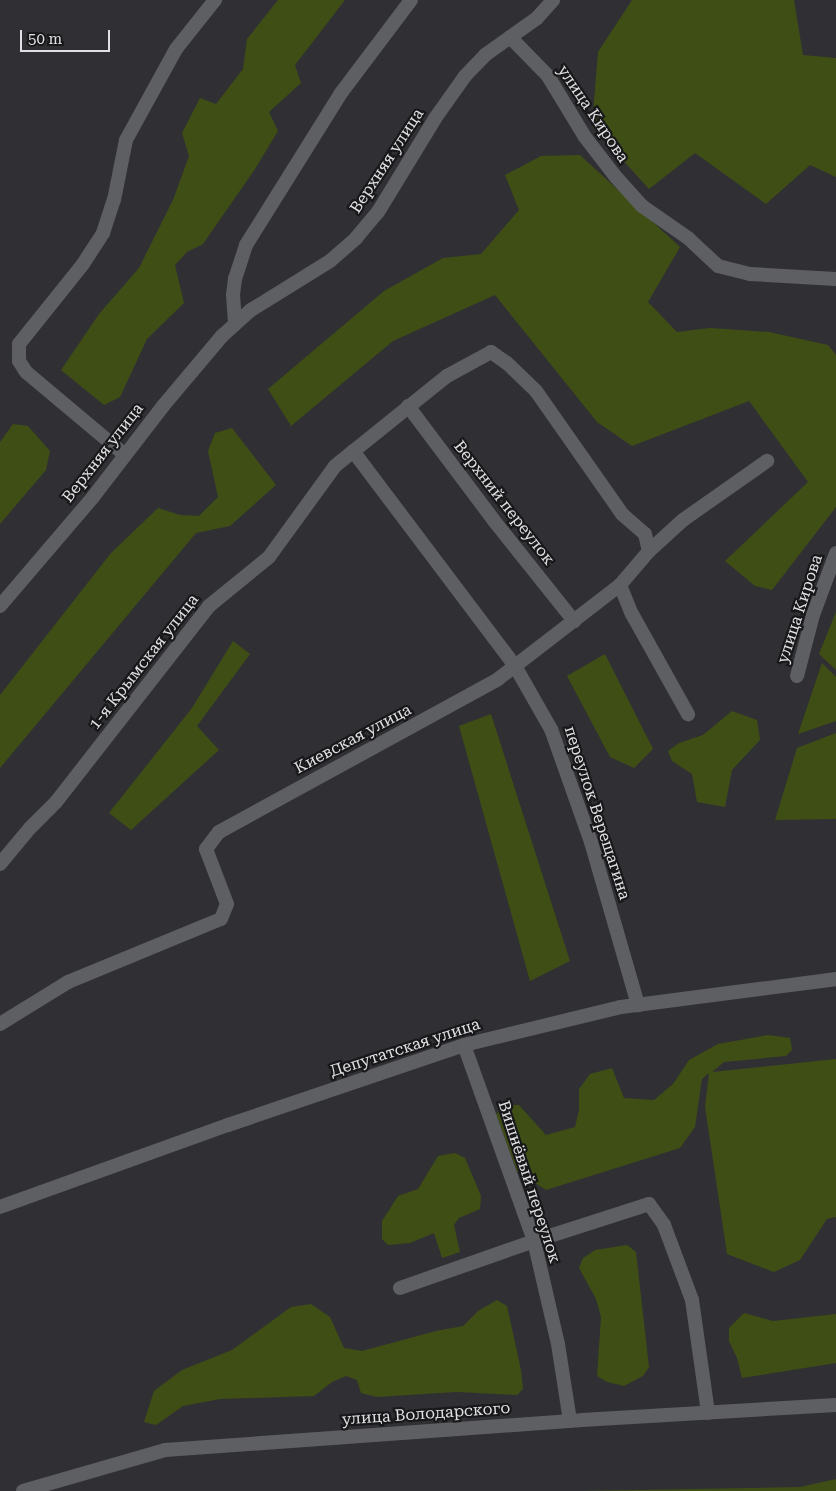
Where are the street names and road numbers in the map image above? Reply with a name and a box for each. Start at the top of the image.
street label: улица Кирова [553,62,633,166]
street label: Верхняя улица [346,105,428,217]
street label: Верхняя улица [58,400,148,506]
street label: Верхний переулок [450,437,558,569]
street label: улица Кирова [773,552,827,666]
street label: 1-я Крымская улица [85,591,203,733]
street label: Киевская улица [291,700,415,778]
street label: переулок Верещагина [560,724,634,902]
street label: Депутатская улица [328,1015,482,1081]
street label: Вишнёвый переулок [494,1098,564,1266]
street label: улица Володарского [341,1399,511,1429]

